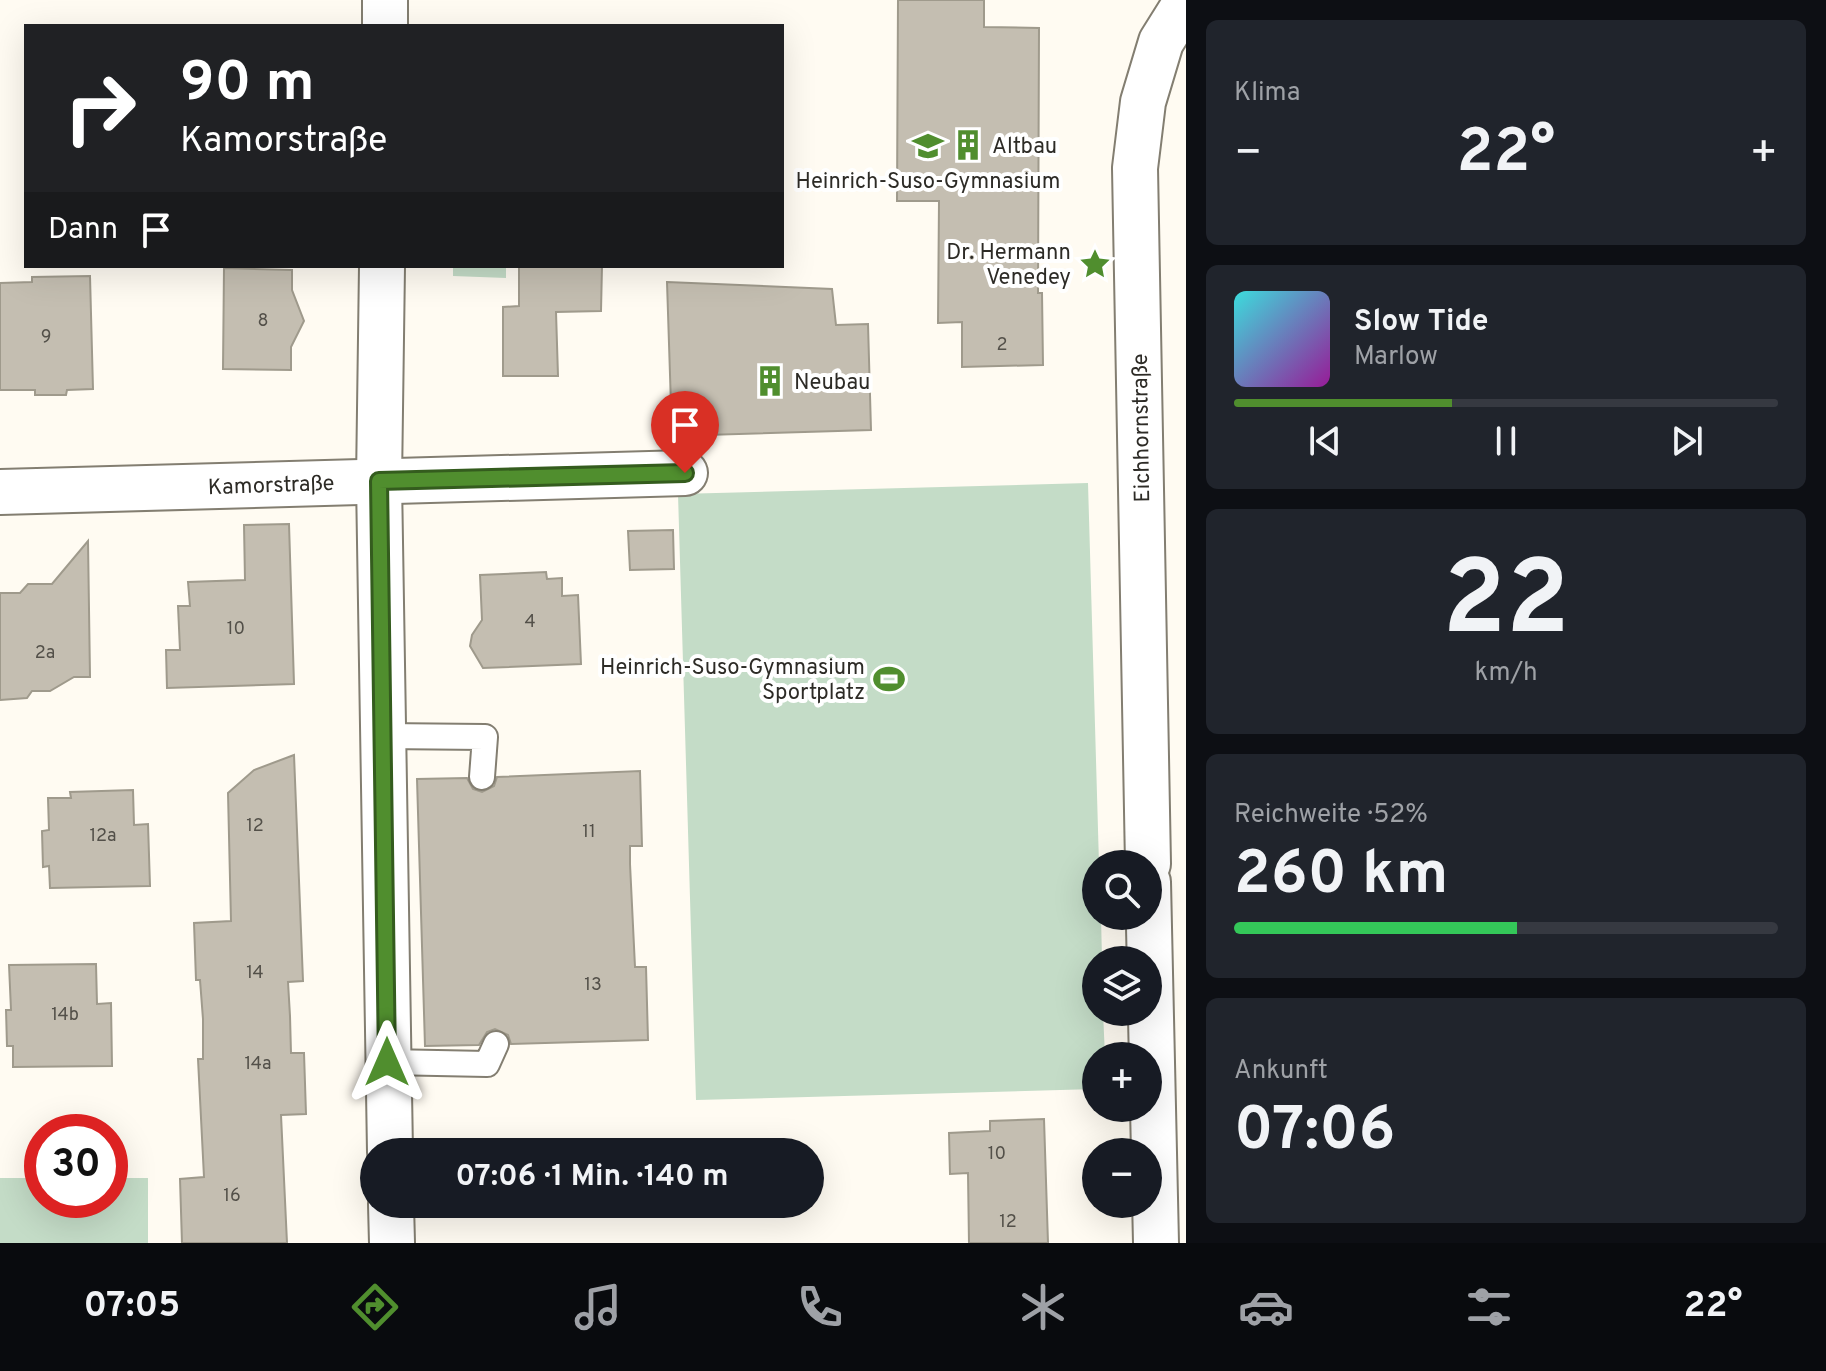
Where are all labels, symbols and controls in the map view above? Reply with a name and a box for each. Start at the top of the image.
text: 90 m [180,50,315,120]
icon: right [48,56,152,160]
text: Klima [1234,77,1300,110]
text: 22° [1457,117,1555,193]
text: Kamorstraße [180,119,387,165]
text: − [1234,127,1262,183]
text: + [1750,127,1778,183]
building icon: Altbau [951,128,985,162]
school or university icon: Heinrich-Suso-Gymnasium [911,129,945,163]
place label: Altbau [992,134,1057,161]
place label: Heinrich-Suso-Gymnasium [796,169,1060,196]
icon: arrive [134,208,178,252]
text: Dann [48,212,118,249]
place label: Dr. Hermann Venedey [946,240,1071,292]
place icon: Dr. Hermann Venedey [1078,247,1112,281]
text: Slow Tide [1354,304,1488,341]
house number: 8 [258,310,269,333]
house number: 9 [41,326,51,349]
house number: 2 [996,334,1008,357]
text: Marlow [1354,341,1438,374]
street label: Eichhornstraße [1128,353,1157,503]
building icon: Neubau [753,364,787,398]
place label: Neubau [794,370,870,397]
pin [651,391,719,473]
icon: arrive [663,403,707,447]
icon: previous [1303,419,1347,463]
icon: pause [1484,419,1528,463]
icon: next [1665,419,1709,463]
street label: Kamorstraße [207,471,335,502]
text: 22 [1442,539,1570,671]
house number: 4 [524,611,536,634]
house number: 10 [227,618,245,641]
house number: 2a [35,642,55,665]
place label: Heinrich-Suso-Gymnasium Sportplatz [600,655,865,707]
text: km/h [1474,657,1538,690]
sports icon: Heinrich-Suso-Gymnasium Sportplatz [872,662,906,696]
text: Reichweite · 52% [1234,799,1428,832]
house number: 12 [246,815,264,838]
house number: 11 [582,821,596,844]
house number: 12a [89,825,117,848]
text: 260 km [1234,839,1448,915]
map controls [1082,850,1162,1218]
button: search [1082,850,1162,930]
button: layers [1082,946,1162,1026]
house number: 14 [246,962,264,985]
house number: 13 [584,974,602,997]
house number: 14b [51,1004,79,1027]
position arrow [345,1020,429,1104]
button: + [1082,1042,1162,1122]
house number: 14a [244,1053,272,1076]
text: Ankunft [1234,1055,1328,1088]
text: 07:06 [1234,1095,1396,1171]
speed limit sign: 30 [24,1114,128,1218]
button: − [1082,1138,1162,1218]
house number: 10 [988,1143,1006,1166]
text: 07:06 · 1 Min. · 140 m [455,1159,729,1196]
house number: 16 [223,1185,241,1208]
house number: 12 [999,1211,1017,1234]
icon: directions [347,1279,403,1335]
icon: music [570,1279,626,1335]
icon: phone [792,1279,848,1335]
icon: climate [1015,1279,1071,1335]
icon: car [1238,1279,1294,1335]
icon: filters [1461,1279,1517,1335]
text: 07:05 [83,1284,180,1330]
text: 22° [1684,1284,1743,1330]

